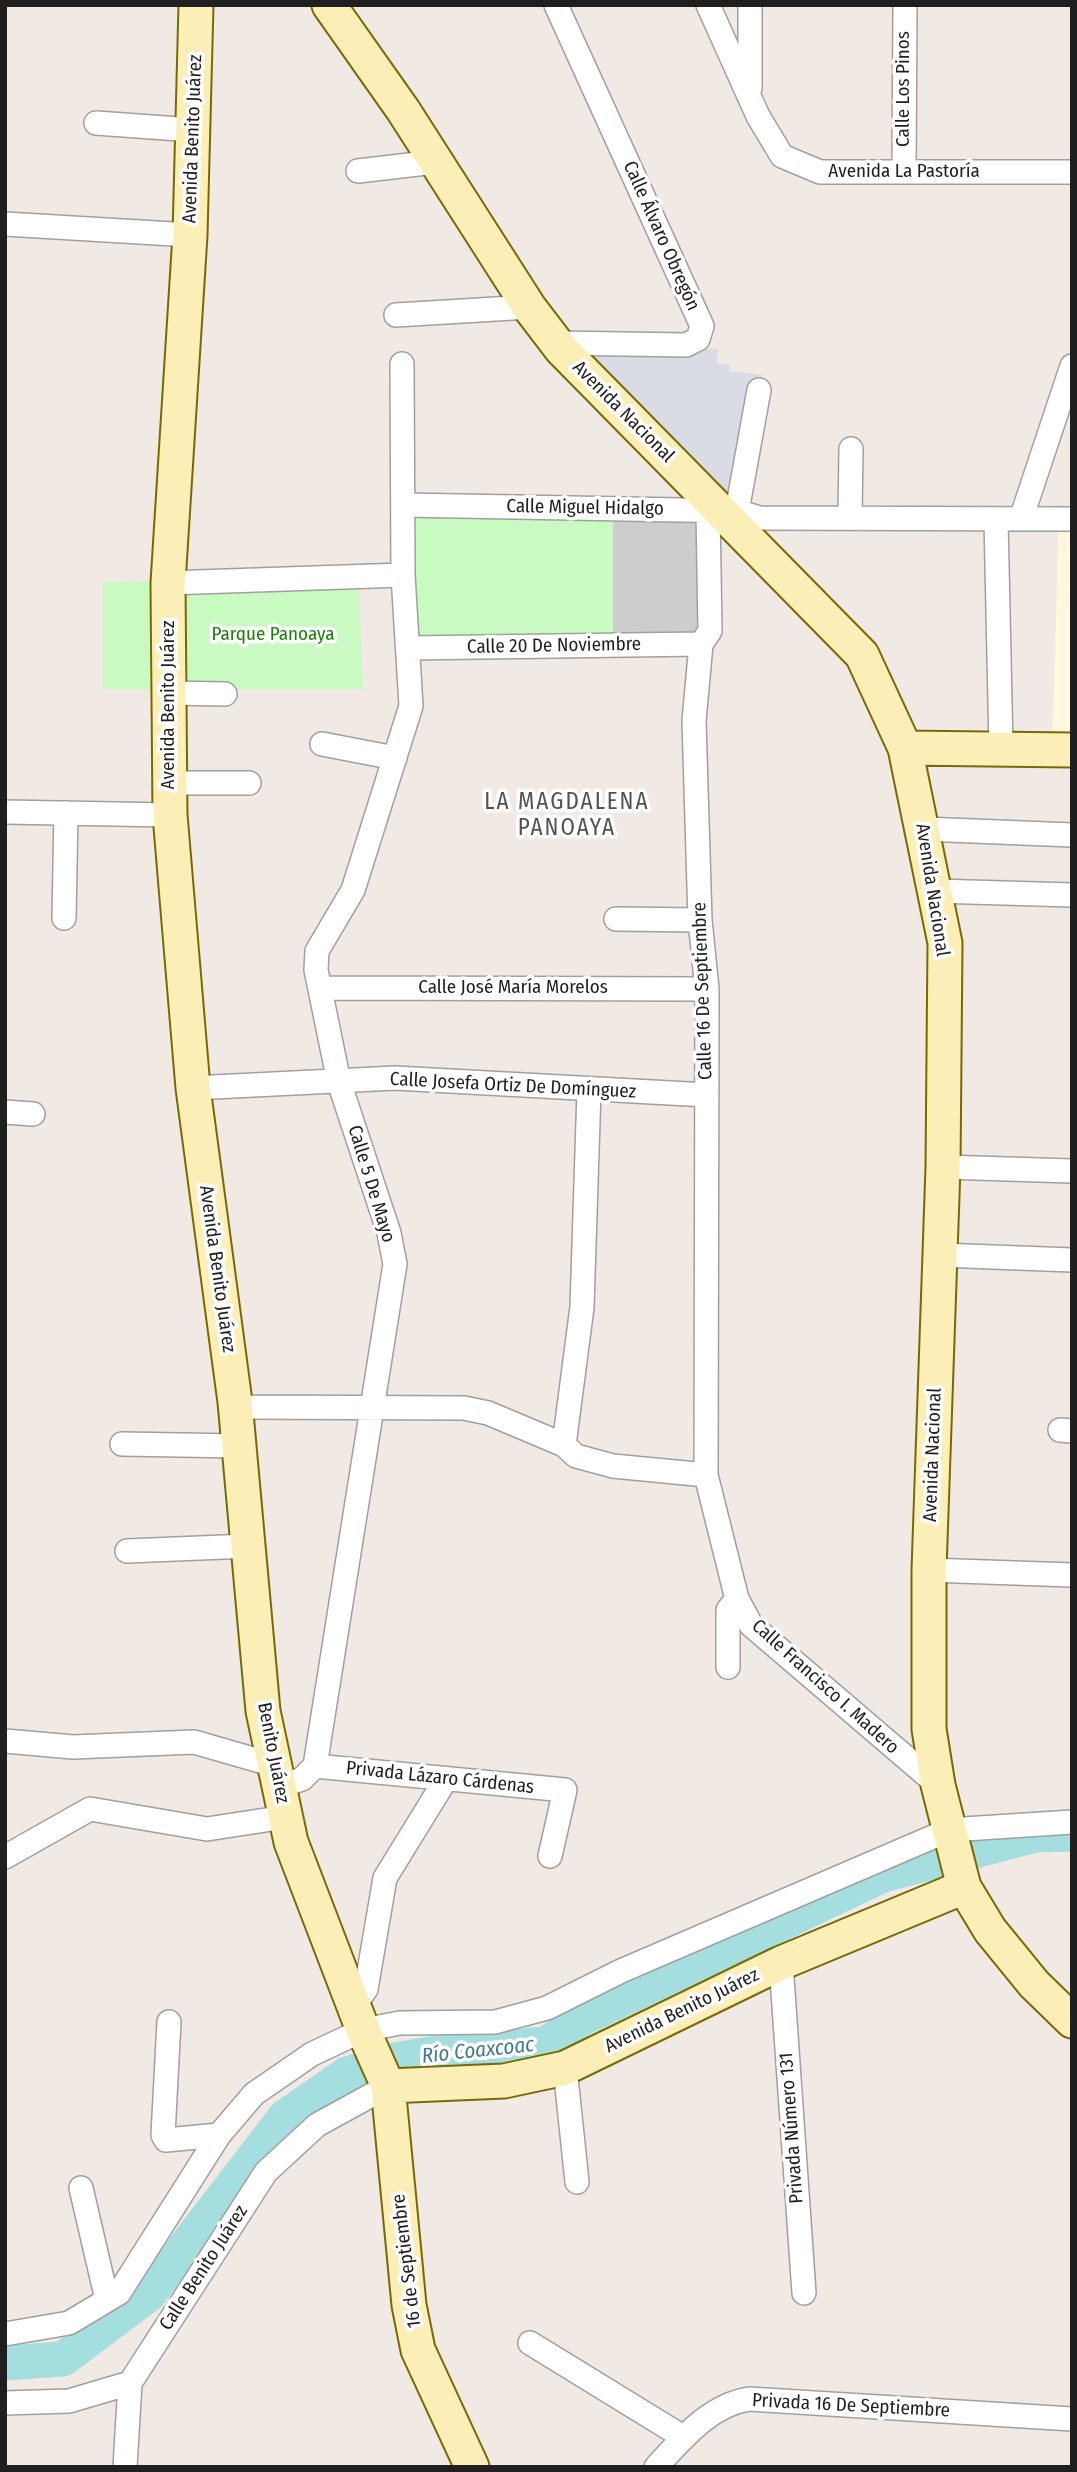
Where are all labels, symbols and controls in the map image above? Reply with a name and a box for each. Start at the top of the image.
street label: Calle Los Pinos [893,31,915,147]
street label: Avenida Benito Juárez [179,54,207,224]
street label: Calle Álvaro Obregón [618,158,704,314]
street label: Avenida La Pastoría [828,161,980,183]
street label: Avenida Nacional [567,356,679,468]
street label: Calle Miguel Hidalgo [506,495,664,521]
street label: Avenida Benito Juárez [158,621,180,789]
park label: Parque Panoaya [212,624,334,646]
street label: Calle 20 De Noviembre [467,633,641,659]
district label: LA MAGDALENA PANOAYA [486,789,648,843]
street label: Avenida Nacional [910,822,954,958]
street label: Calle 16 De Septiembre [688,902,718,1080]
street label: Calle José María Morelos [418,977,608,999]
street label: Calle Josefa Ortiz De Domínguez [389,1068,637,1104]
street label: Calle 5 De Mayo [342,1123,400,1245]
street label: Avenida Benito Juárez [194,1184,240,1354]
street label: Avenida Nacional [919,1387,947,1523]
street label: Calle Francisco I. Madero [747,1615,903,1759]
street label: Benito Juárez [252,1701,294,1805]
street label: Privada Lázaro Cárdenas [345,1757,535,1799]
street label: Avenida Benito Juárez [601,1964,763,2058]
water label: Río Coaxcoac [420,2033,536,2069]
street label: Privada Número 131 [775,2052,809,2204]
street label: 16 de Septiembre [387,2193,427,2329]
street label: Calle Benito Juárez [155,2201,253,2335]
street label: Privada 16 De Septiembre [751,2389,951,2423]

